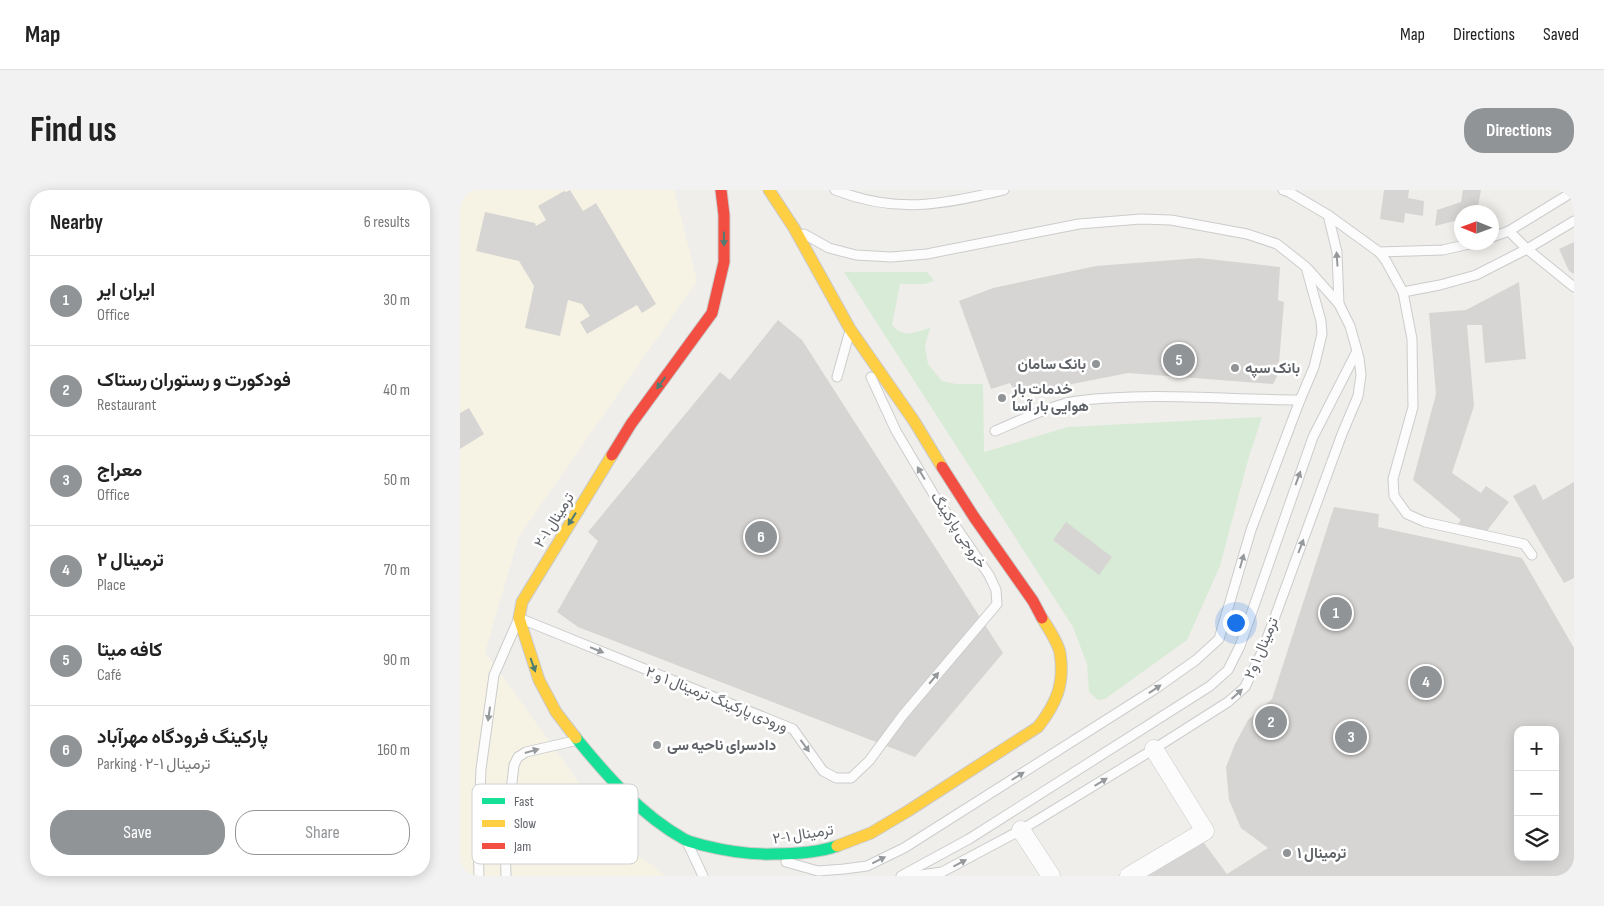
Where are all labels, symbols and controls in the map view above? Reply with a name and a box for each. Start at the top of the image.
text: Map [25,20,60,49]
text: Map [1400,24,1425,45]
text: Directions [1453,24,1515,45]
text: Saved [1543,24,1579,45]
button: Directions [1464,108,1574,153]
text: Find us [30,109,117,152]
north arrow [1454,205,1499,250]
text: Nearby [50,210,103,235]
text: 6 results [364,213,410,232]
one-way arrow [720,231,728,247]
one-way arrow [1333,251,1341,267]
text: ایران ایر [97,279,155,302]
text: 1 [63,291,69,310]
text: 30 m [383,291,410,310]
text: Office [97,306,130,325]
pin: 5 [1163,341,1195,379]
place label: بانک سامان [1017,355,1086,374]
marker: بانک سامان [1090,358,1102,370]
place label: بانک سپه [1245,359,1300,378]
marker: بانک سپه [1229,362,1241,374]
text: فودکورت و رستوران رستاک [97,369,291,392]
one-way arrow [656,376,666,390]
place label: خدمات بار هوایی بار آسا [1011,380,1089,416]
text: 2 [62,381,70,400]
text: 40 m [383,381,410,400]
marker: خدمات بار هوایی بار آسا [996,392,1008,404]
text: Restaurant [97,396,156,415]
text: معراج [97,459,142,482]
one-way arrow [916,467,925,480]
one-way arrow [1294,470,1302,485]
text: 3 [62,471,70,490]
text: 50 m [384,471,410,490]
text: Office [97,486,130,505]
street label: خروجی پارکینگ [926,488,991,572]
street label: ترمینال ۱-۲ [530,489,579,551]
one-way arrow [567,512,577,525]
pin: 6 [745,518,777,556]
one-way arrow [1298,539,1306,553]
text: ترمینال ۲ [97,549,164,572]
one-way arrow [1238,553,1246,568]
text: 4 [62,561,70,580]
text: 70 m [384,561,410,580]
text: Place [97,576,126,595]
pin: 1 [1320,594,1352,632]
your location [1223,610,1249,636]
street label: ترمینال ۱ و۲ [1240,614,1283,682]
text: کافه میتا [97,639,162,662]
one-way arrow [589,646,604,654]
text: 5 [62,651,70,670]
text: 90 m [383,651,410,670]
one-way arrow [529,658,537,673]
street label: ورودی پارکینگ ترمینال ۱ و ۲ [643,662,791,737]
pin: 4 [1410,663,1442,701]
text: Café [97,666,121,685]
one-way arrow [929,671,940,684]
one-way arrow [1149,684,1162,694]
one-way arrow [1230,688,1243,699]
pin: 2 [1255,703,1287,741]
one-way arrow [484,706,492,722]
pin: 3 [1335,718,1367,756]
text: پارکینگ فرودگاه مهرآباد [97,726,268,749]
map controls [1514,726,1559,861]
button: + [1514,726,1559,771]
place label: دادسرای ناحیه سی [667,736,776,755]
marker: دادسرای ناحیه سی [651,739,663,751]
one-way arrow [800,739,810,753]
text: 6 [62,741,70,760]
text: 160 m [377,741,410,760]
one-way arrow [525,747,540,755]
text: Parking · ترمینال ۱-۲ [97,755,210,774]
one-way arrow [1012,771,1025,781]
button: − [1514,771,1559,816]
one-way arrow [1094,777,1107,786]
legend [472,784,638,864]
text: Fast [514,793,534,810]
button: Save [50,810,225,855]
button: Share [235,810,410,855]
text: Slow [514,815,536,832]
button: layers [1514,816,1559,861]
street label: ترمینال ۱-۲ [771,820,835,849]
text: Jam [513,838,531,855]
place label: ترمینال ۱ [1297,844,1346,863]
marker: ترمینال ۱ [1281,847,1293,859]
one-way arrow [872,856,886,864]
one-way arrow [953,859,967,867]

